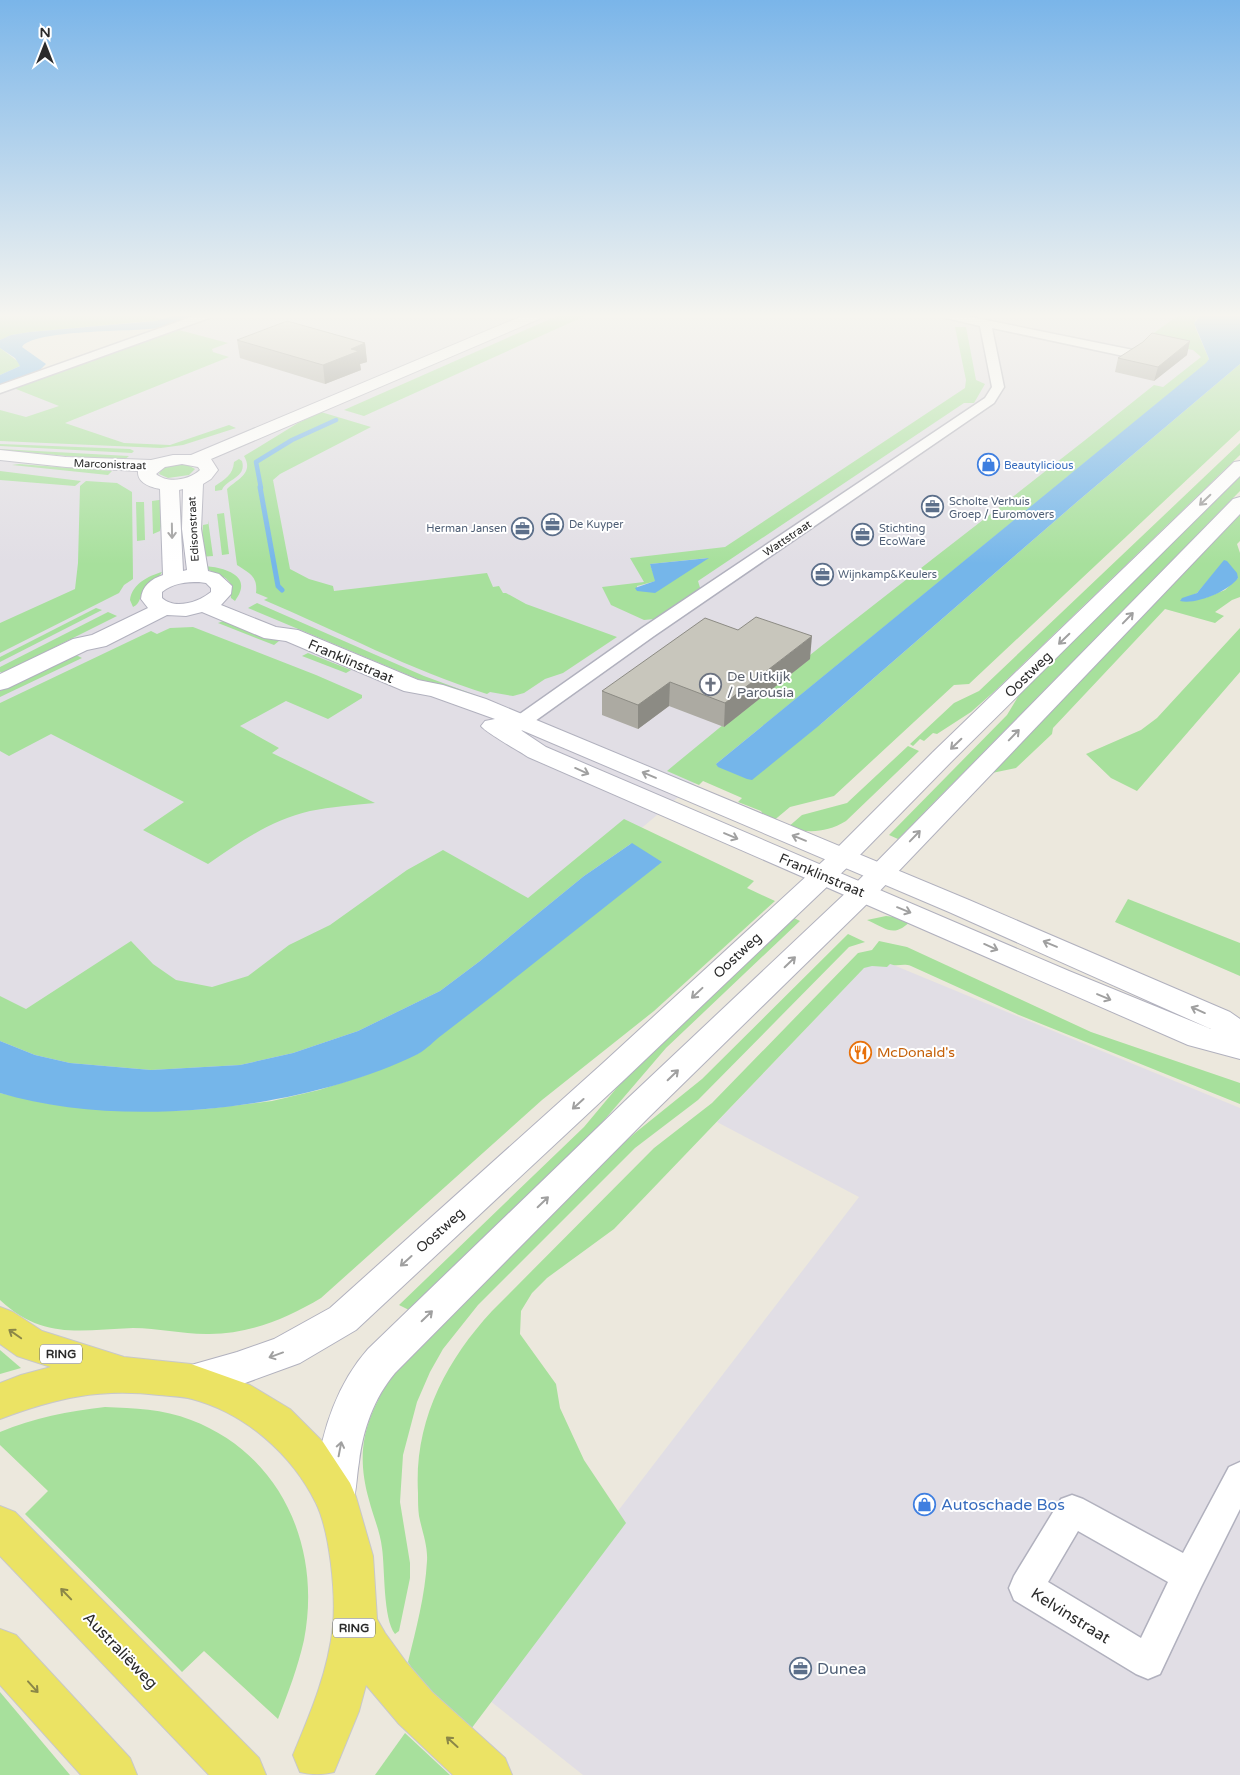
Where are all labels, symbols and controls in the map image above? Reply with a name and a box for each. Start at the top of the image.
north arrow [20,20,70,70]
text: N [39,24,51,41]
shop icon: Beautylicious [976,453,1000,477]
street label: Marconistraat [73,457,147,472]
place label: Beautylicious [1004,459,1073,472]
one-way arrow [1199,494,1211,506]
office icon: Scholte Verhuis Groep / Euromovers [921,495,945,519]
place label: Scholte Verhuis Groep / Euromovers [949,495,1054,521]
street label: Edisonstraat [185,496,202,562]
office icon: De Kuyper [541,512,565,536]
office icon: Herman Jansen [511,516,535,540]
place label: De Kuyper [569,518,624,531]
street label: Wattstraat [761,518,814,559]
place label: Herman Jansen [426,522,507,535]
office icon: Stichting EcoWare [851,522,875,546]
place label: Stichting EcoWare [879,522,926,548]
one-way arrow [167,523,177,539]
office icon: Wijnkamp&Keulers [810,562,834,586]
place label: Wijnkamp&Keulers [838,568,937,581]
one-way arrow [1122,612,1134,624]
one-way arrow [1059,632,1071,644]
street label: Franklinstraat [305,636,397,687]
street label: Oostweg [1001,648,1056,701]
place label: De Uitkijk / Parousia [727,668,794,701]
church icon: De Uitkijk / Parousia [699,672,723,696]
one-way arrow [1008,728,1020,741]
one-way arrow [949,738,962,750]
one-way arrow [574,767,589,777]
one-way arrow [642,770,657,779]
one-way arrow [909,830,921,843]
one-way arrow [723,832,738,841]
one-way arrow [792,832,807,842]
street label: Franklinstraat [776,850,868,901]
one-way arrow [896,906,911,915]
street label: Oostweg [710,929,765,982]
one-way arrow [1043,939,1058,948]
one-way arrow [983,943,998,953]
one-way arrow [783,956,796,968]
one-way arrow [691,987,704,999]
one-way arrow [1096,993,1111,1002]
one-way arrow [1191,1005,1206,1014]
restaurant icon: McDonald's [849,1040,873,1064]
place label: McDonald's [877,1044,955,1061]
one-way arrow [666,1069,679,1081]
one-way arrow [571,1098,584,1110]
one-way arrow [537,1196,549,1208]
street label: Oostweg [413,1204,468,1257]
one-way arrow [400,1255,413,1267]
one-way arrow [421,1309,433,1322]
one-way arrow [8,1329,22,1339]
road number: RING [40,1345,82,1364]
one-way arrow [268,1351,284,1360]
one-way arrow [336,1441,345,1457]
shop icon: Autoschade Bos [913,1492,937,1516]
place label: Autoschade Bos [941,1495,1065,1515]
street label: Kelvinstraat [1027,1584,1114,1648]
one-way arrow [60,1588,72,1600]
street label: Australiëweg [79,1608,162,1693]
road number: RING [333,1619,375,1638]
office icon: Dunea [789,1656,813,1680]
place label: Dunea [817,1659,866,1679]
one-way arrow [27,1681,39,1694]
one-way arrow [445,1736,458,1748]

